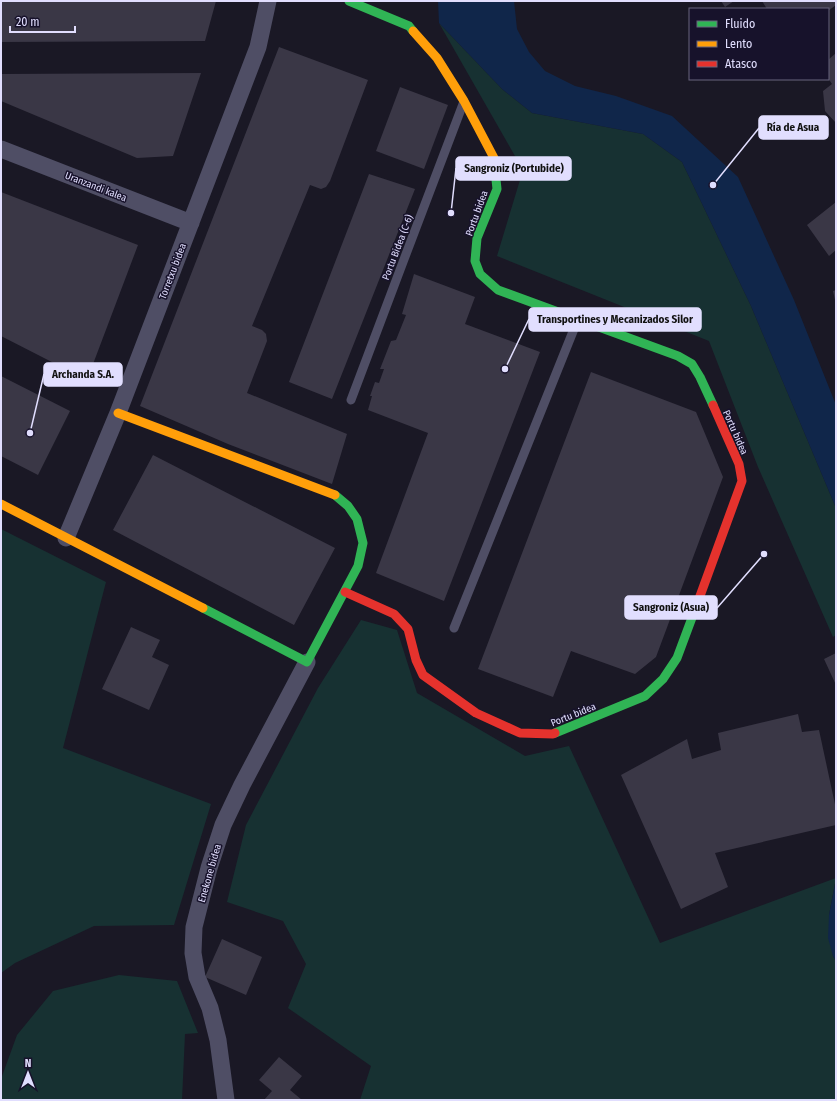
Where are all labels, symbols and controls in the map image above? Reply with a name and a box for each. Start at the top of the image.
scale bar [10,8,75,34]
legend [689,8,829,80]
text: 20 m [16,15,40,29]
text: Fluido [725,17,755,31]
text: Lento [725,37,752,51]
text: Atasco [725,57,757,71]
callout: Ría de Asua [759,116,828,139]
text: Ría de Asua [767,121,820,134]
callout: Sangroniz (Portubide) [456,157,571,180]
text: Sangroniz (Portubide) [464,162,565,175]
street label: Uranzandi kalea [63,170,128,204]
street label: Portu bidea [463,189,491,238]
street label: Portu Bidea (C-6) [379,213,416,282]
street label: Torretxu bidea [157,242,189,301]
callout: Transportines y Mecanizados Silor [529,308,701,331]
text: Transportines y Mecanizados Silor [537,313,694,326]
callout: Archanda S.A. [44,363,122,386]
text: Archanda S.A. [51,368,115,381]
street label: Portu bidea [720,408,750,457]
callout: Sangroniz (Asua) [625,596,717,619]
text: Sangroniz (Asua) [633,601,710,614]
street label: Portu bidea [549,700,598,729]
street label: Enekone bidea [196,843,224,904]
north arrow [8,1053,48,1093]
text: N [25,1057,31,1070]

